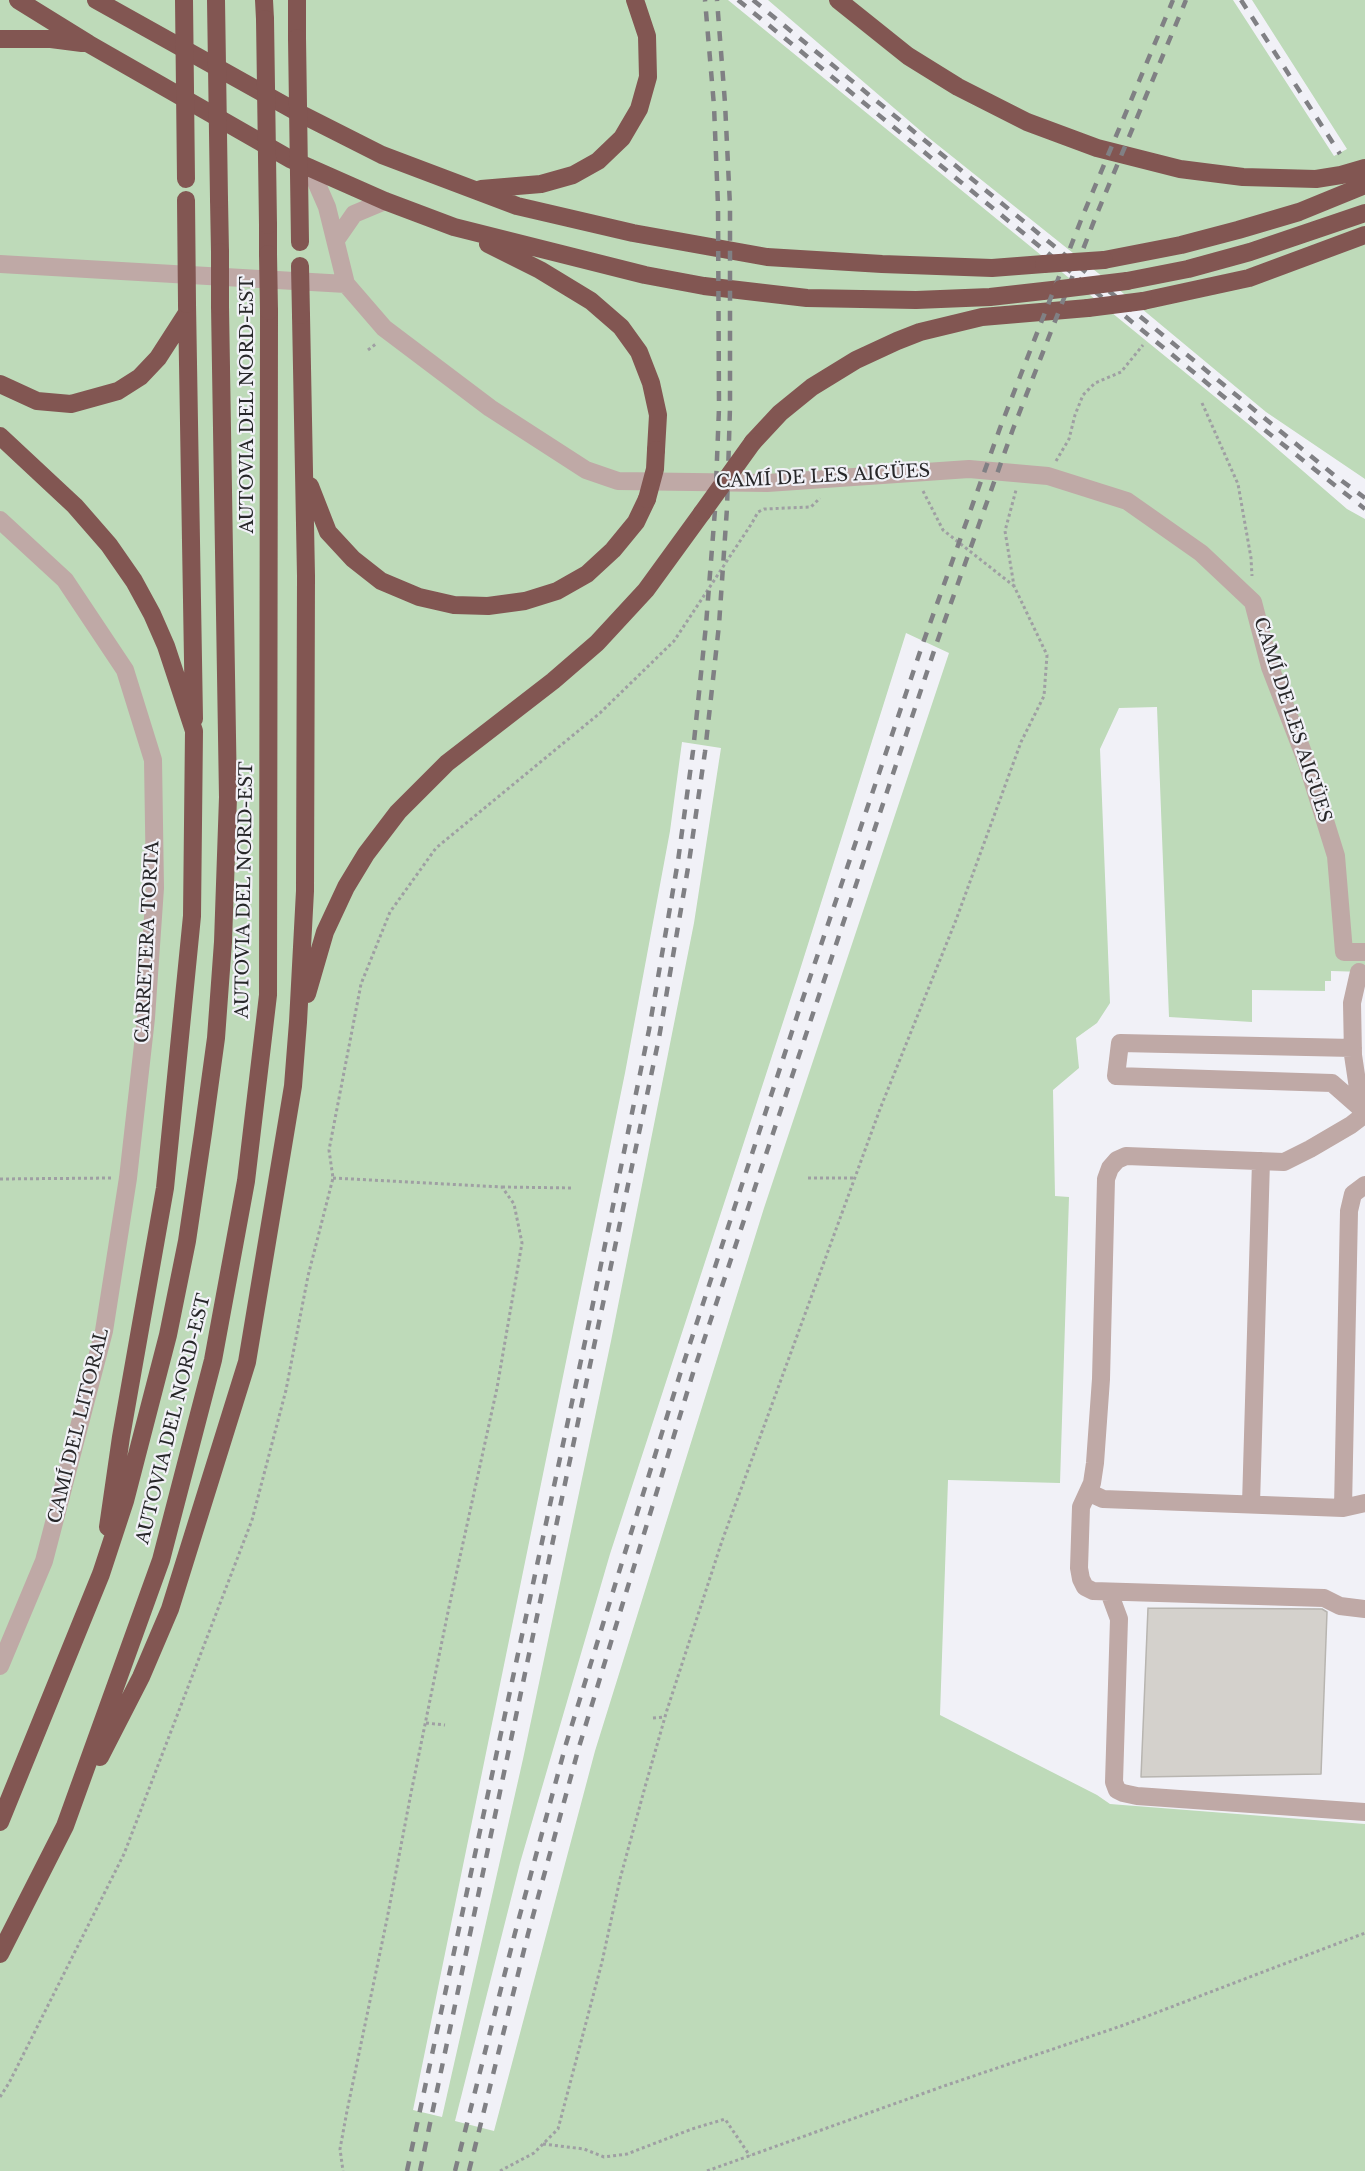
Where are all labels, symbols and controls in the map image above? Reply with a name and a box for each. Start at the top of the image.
street label: AUTOVIA DEL NORD-EST [237,276,259,534]
street label: CAMÍ DE LES AIGÜES [715,461,931,493]
street label: CAMÍ DE LES AIGÜES [1249,615,1335,825]
street label: AUTOVIA DEL NORD-EST [232,761,258,1019]
street label: CARRETERA TORTA [132,840,164,1044]
street label: AUTOVIA DEL NORD-EST [132,1292,216,1546]
street label: CAMÍ DEL LITORAL [44,1326,114,1526]

